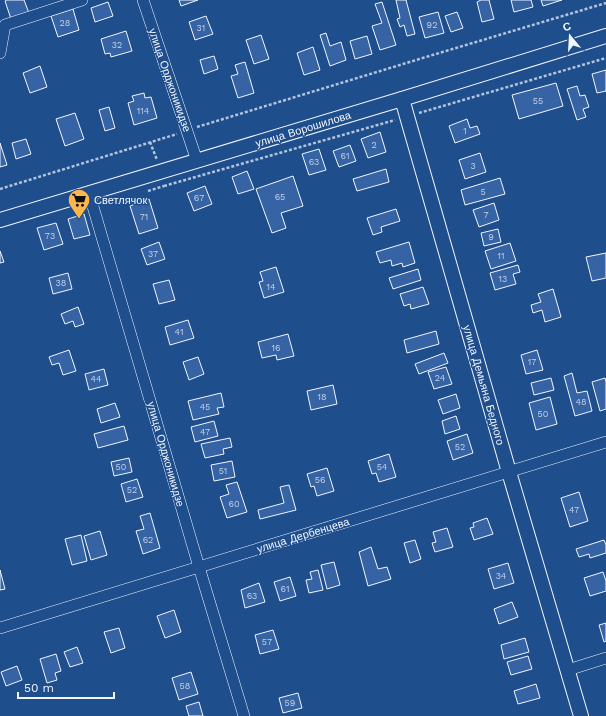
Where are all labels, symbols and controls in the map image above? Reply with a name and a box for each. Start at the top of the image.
north arrow [550,16,590,56]
house number: 28 [60,18,70,28]
house number: 92 [427,20,437,30]
text: С [561,20,573,34]
house number: 31 [197,23,205,33]
street label: улица Орджоникидзе [146,27,193,134]
house number: 32 [112,40,122,50]
house number: 55 [533,96,543,106]
house number: 114 [137,106,150,116]
street label: улица Ворошилова [254,109,353,150]
house number: 1 [463,126,467,136]
house number: 2 [371,140,377,150]
house number: 61 [341,151,349,161]
house number: 63 [309,157,319,167]
house number: 3 [470,161,476,171]
supermarket icon: Светлячок [66,187,92,220]
house number: 5 [480,187,486,197]
house number: 65 [275,192,285,202]
house number: 67 [194,193,204,203]
place label: Светлячок [94,194,147,207]
house number: 7 [483,210,489,220]
house number: 71 [140,212,148,222]
house number: 73 [45,231,55,241]
house number: 9 [488,232,494,242]
house number: 37 [148,249,158,259]
house number: 11 [497,251,505,261]
house number: 13 [499,274,507,284]
house number: 38 [56,278,66,288]
house number: 14 [266,282,276,292]
street label: улица Демьяна Бедного [460,324,507,447]
house number: 41 [175,327,183,337]
house number: 16 [272,343,280,353]
house number: 17 [528,357,536,367]
house number: 24 [435,373,446,383]
house number: 44 [91,374,102,384]
house number: 18 [317,392,327,402]
house number: 48 [575,397,587,407]
street label: улица Орджоникидзе [144,400,187,508]
house number: 45 [200,402,210,412]
house number: 50 [538,409,549,419]
house number: 47 [200,427,210,437]
house number: 52 [455,442,465,452]
house number: 50 [116,462,127,472]
house number: 54 [377,462,388,472]
house number: 51 [219,466,227,476]
house number: 56 [315,475,325,485]
house number: 52 [127,485,137,495]
house number: 60 [228,499,240,509]
house number: 47 [569,505,579,515]
street label: улица Дербенцева [255,515,352,556]
house number: 62 [143,535,153,545]
house number: 34 [496,571,507,581]
house number: 61 [281,584,289,594]
house number: 63 [247,591,257,601]
house number: 57 [262,637,272,647]
scale bar [18,674,114,700]
text: 50 m [24,681,54,695]
house number: 58 [180,681,190,691]
house number: 59 [285,698,295,708]

